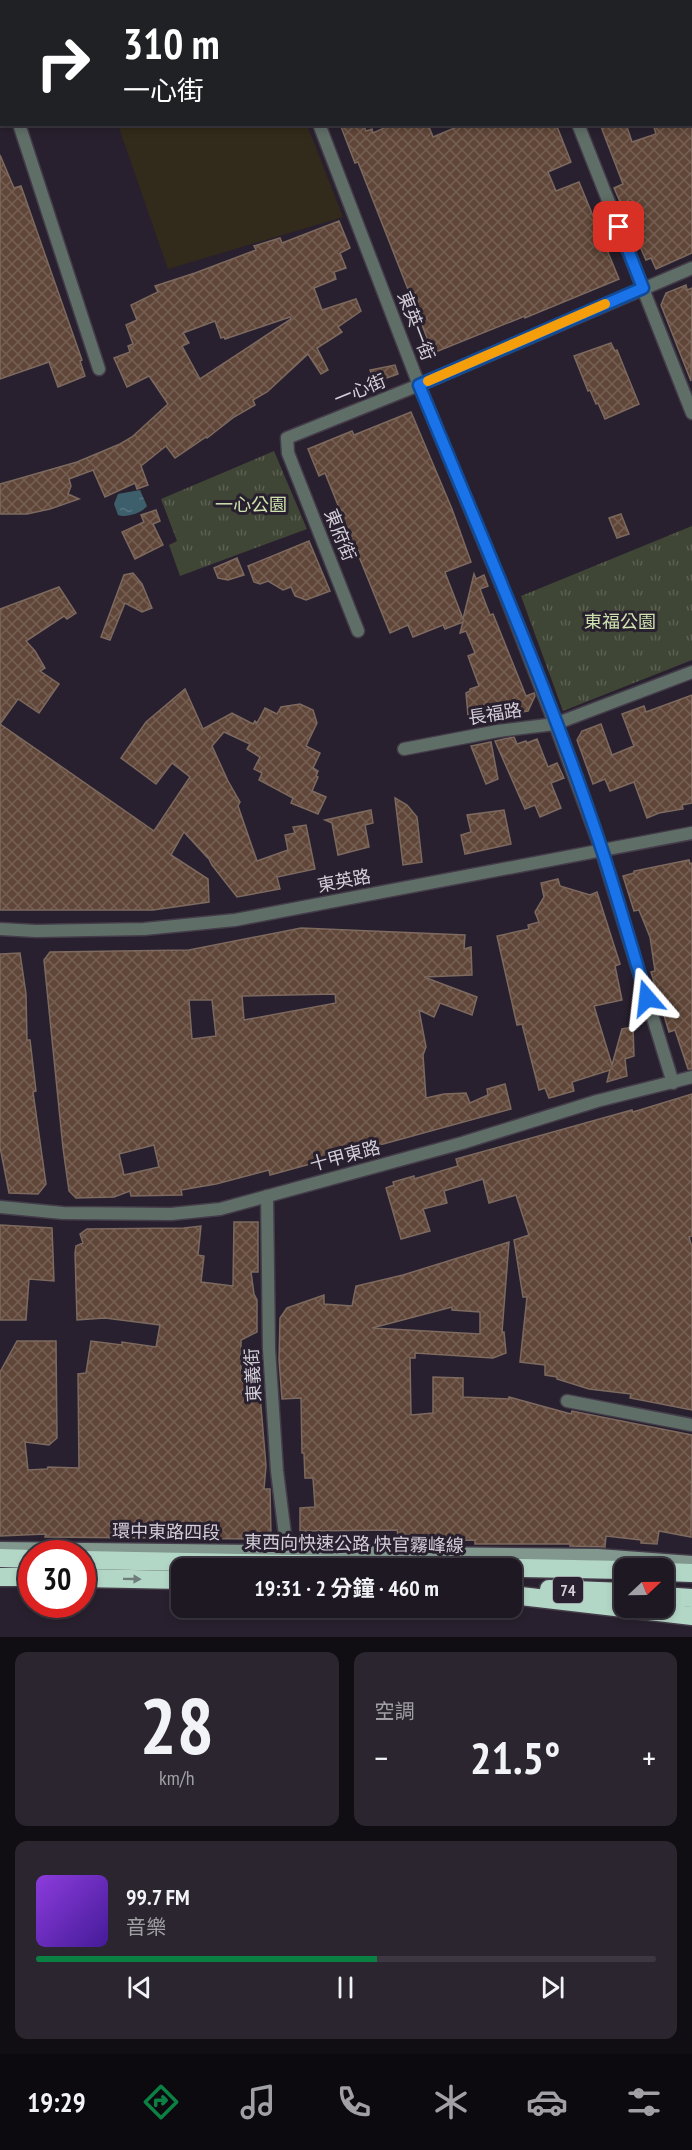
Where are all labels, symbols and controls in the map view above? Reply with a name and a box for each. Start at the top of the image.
text: 310 m [123,16,220,71]
icon: right [24,24,102,102]
text: 一心街 [123,73,204,107]
pin [593,201,644,252]
icon: arrive [602,210,635,243]
street label: 東英一街 [393,288,440,364]
street label: 一心街 [330,369,389,410]
park label: 一心公園 [215,493,287,516]
street label: 東府街 [320,505,361,564]
park label: 東福公園 [584,610,656,633]
street label: 長福路 [466,698,523,729]
street label: 東英路 [315,864,373,897]
position arrow [615,966,679,1030]
street label: 十甲東路 [307,1135,383,1176]
street label: 東義街 [240,1347,265,1403]
street label: 環中東路四段 [112,1519,220,1544]
street label: 東西向快速公路 快官霧峰線 [244,1530,464,1557]
speed limit sign: 30 [18,1540,96,1618]
north arrow [614,1558,674,1618]
map controls [614,1558,674,1618]
one-way arrow [123,1574,142,1584]
text: 19:31 · 2 分鐘 · 460 m [254,1574,439,1602]
road number: 74 [553,1577,583,1603]
text: 28 [139,1675,214,1776]
text: 空調 [375,1698,415,1724]
text: 21.5° [470,1728,560,1786]
text: − [375,1736,388,1779]
text: + [642,1736,656,1779]
text: km/h [159,1765,194,1791]
text: 99.7 FM [126,1883,190,1911]
text: 音樂 [126,1914,166,1940]
icon: previous [123,1971,156,2004]
icon: pause [329,1971,362,2004]
icon: next [536,1971,569,2004]
icon: directions [140,2081,182,2123]
icon: music [237,2081,279,2123]
icon: phone [333,2081,375,2123]
icon: climate [430,2081,472,2123]
icon: car [526,2081,568,2123]
icon: filters [623,2081,665,2123]
text: 19:29 [27,2085,86,2119]

